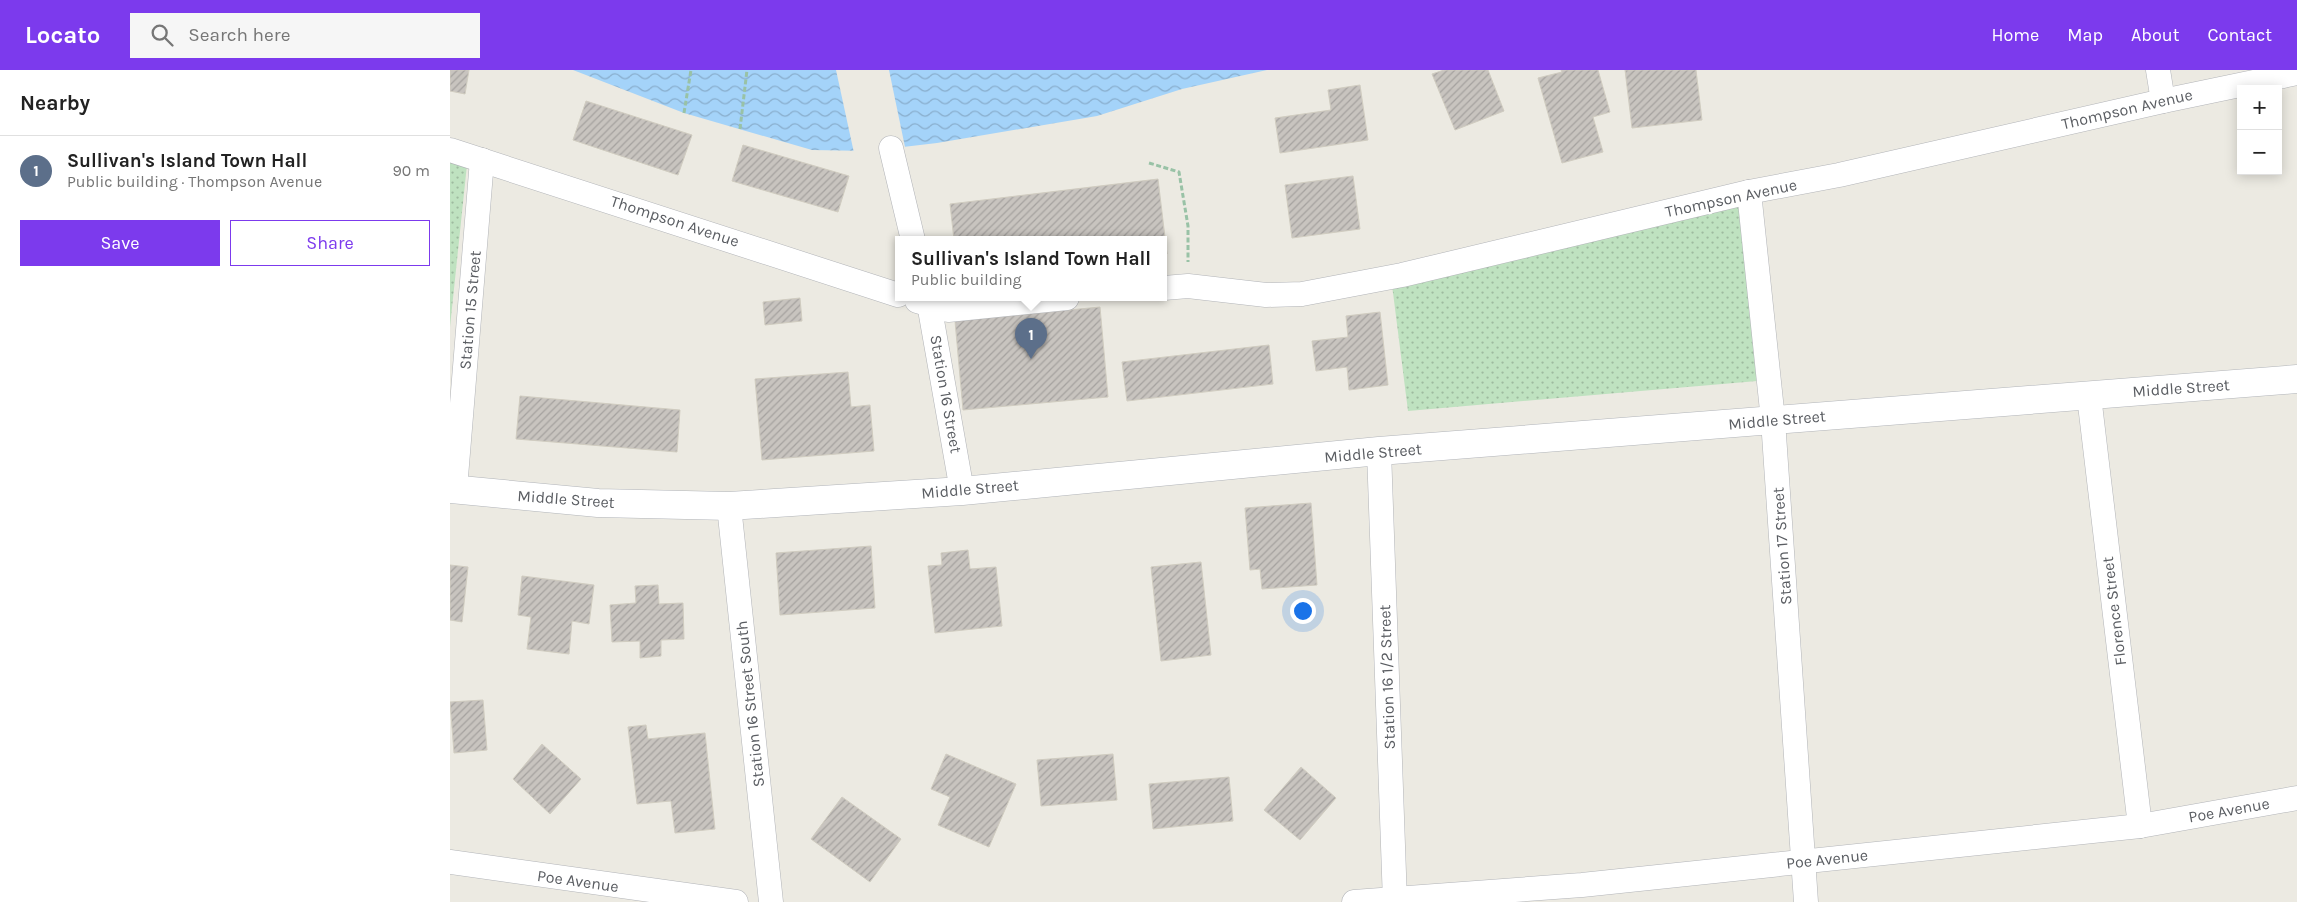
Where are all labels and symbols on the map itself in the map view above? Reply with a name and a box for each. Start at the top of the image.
street label: Thompson Avenue [2060,85,2194,133]
street label: Thompson Avenue [1663,175,1799,221]
street label: Thompson Avenue [608,191,742,251]
street label: Station 15 Street [455,250,485,370]
pin: 1 [1015,318,1047,359]
street label: Station 16 Street [926,333,966,455]
street label: Middle Street [2132,375,2230,401]
street label: Middle Street [1728,406,1826,434]
street label: Middle Street [1324,439,1422,467]
street label: Middle Street [921,475,1019,503]
street label: Middle Street [517,486,615,512]
street label: Station 17 Street [1768,486,1796,606]
street label: Florence Street [2098,556,2130,666]
your location [1290,598,1316,624]
street label: Station 16 1/2 Street [1375,604,1399,750]
street label: Station 16 Street South [732,620,768,788]
street label: Poe Avenue [2187,794,2271,826]
street label: Poe Avenue [1785,845,1869,873]
street label: Poe Avenue [536,866,620,896]

